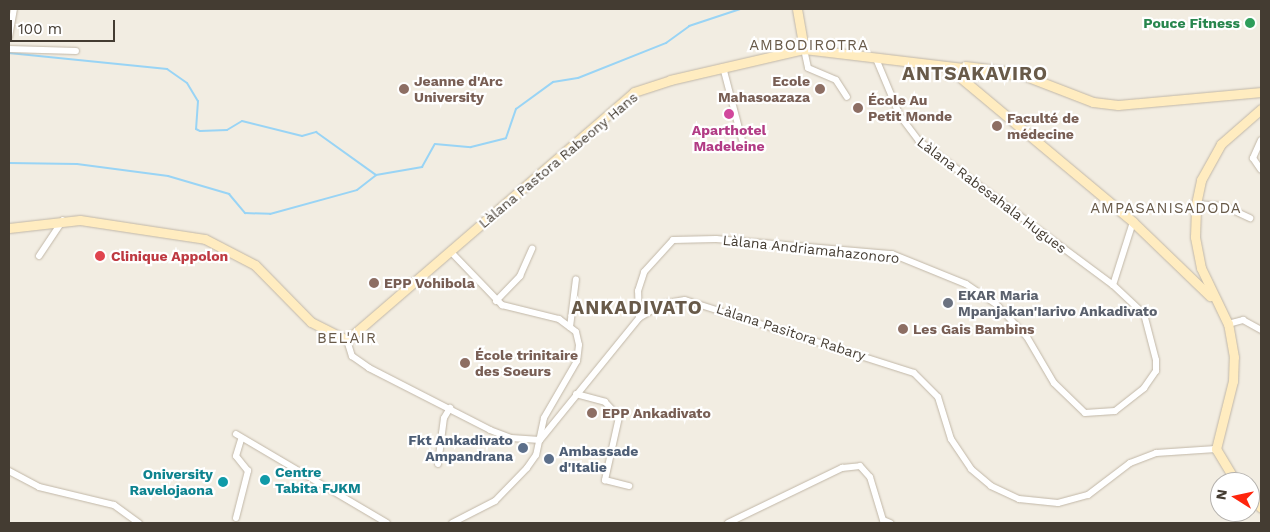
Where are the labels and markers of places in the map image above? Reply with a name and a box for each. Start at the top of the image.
place label: Pouce Fitness [1143,15,1240,31]
marker: Pouce Fitness [1244,17,1256,29]
place label: Jeanne d'Arc University [414,73,503,105]
place label: Ecole Mahasoazaza [718,73,810,105]
marker: Jeanne d'Arc University [398,83,410,95]
marker: Ecole Mahasoazaza [814,83,826,95]
place label: École Au Petit Monde [868,92,952,124]
marker: École Au Petit Monde [852,102,864,114]
marker: Aparthotel Madeleine [723,108,735,120]
place label: Faculté de médecine [1007,110,1079,142]
marker: Faculté de médecine [991,120,1003,132]
place label: Aparthotel Madeleine [692,122,766,154]
place label: Clinique Appolon [111,248,229,264]
marker: Clinique Appolon [93,249,107,263]
place label: EPP Vohibola [384,275,475,291]
marker: EPP Vohibola [368,277,380,289]
place label: EKAR Maria Mpanjakan'Iarivo Ankadivato [958,287,1158,320]
marker: EKAR Maria Mpanjakan'Iarivo Ankadivato [942,297,954,309]
place label: Les Gais Bambins [913,321,1035,337]
marker: Les Gais Bambins [897,323,909,335]
place label: École trinitaire des Soeurs [475,347,578,380]
marker: École trinitaire des Soeurs [459,357,471,369]
place label: EPP Ankadivato [602,405,711,421]
marker: EPP Ankadivato [586,407,598,419]
place label: Fkt Ankadivato Ampandrana [408,432,513,464]
marker: Fkt Ankadivato Ampandrana [517,442,529,454]
place label: Ambassade d'Italie [559,443,638,476]
marker: Ambassade d'Italie [543,453,555,465]
place label: Centre Tabita FJKM [275,464,361,497]
place label: Oniversity Ravelojaona [129,466,213,498]
marker: Centre Tabita FJKM [259,474,271,486]
marker: Oniversity Ravelojaona [217,476,229,488]

